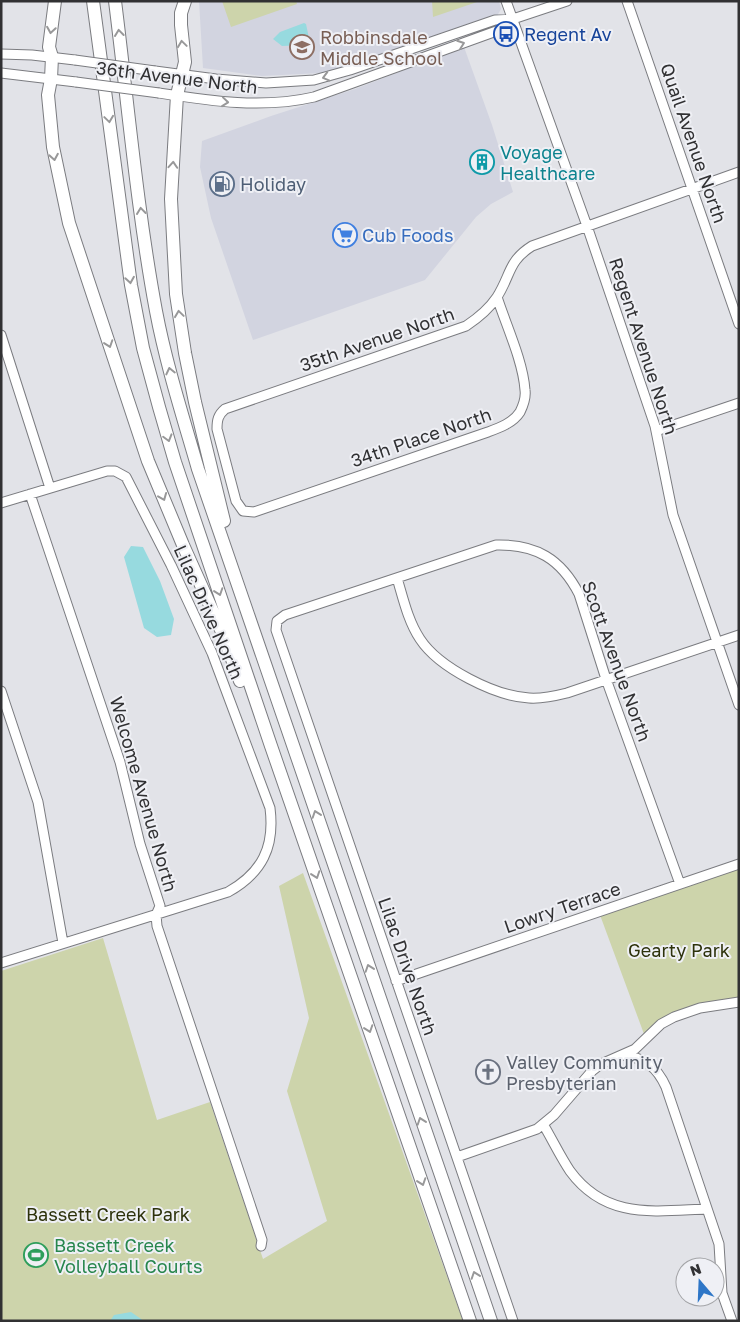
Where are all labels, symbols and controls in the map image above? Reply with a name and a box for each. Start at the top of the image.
bus stop icon: Regent Av [493,21,519,47]
place label: Regent Av [524,23,612,45]
one-way arrow [47,25,57,34]
place label: Robbinsdale Middle School [320,26,443,69]
one-way arrow [114,28,125,36]
school or university icon: Robbinsdale Middle School [289,34,315,60]
one-way arrow [178,39,188,48]
one-way arrow [456,40,465,50]
street label: 36th Avenue North [95,56,259,98]
street label: Quail Avenue North [656,60,732,226]
one-way arrow [321,71,330,82]
one-way arrow [221,96,229,107]
one-way arrow [103,115,114,123]
place label: Voyage Healthcare [500,141,595,184]
building icon: Voyage Healthcare [469,149,495,175]
one-way arrow [49,152,59,161]
one-way arrow [168,161,179,169]
fuel station icon: Holiday [209,171,235,197]
place label: Holiday [240,173,306,195]
one-way arrow [136,207,147,215]
supermarket icon: Cub Foods [332,222,358,248]
place label: Cub Foods [362,224,453,246]
street label: Regent Avenue North [605,255,683,437]
one-way arrow [125,276,135,284]
street label: 35th Avenue North [297,302,457,376]
one-way arrow [174,310,185,318]
one-way arrow [103,339,113,348]
one-way arrow [165,367,176,376]
street label: 34th Place North [348,403,494,471]
one-way arrow [162,433,172,442]
one-way arrow [157,492,168,501]
street label: Lilac Drive North [170,541,248,683]
street label: Scott Avenue North [578,578,656,744]
one-way arrow [213,588,223,596]
street label: Welcome Avenue North [106,694,182,894]
one-way arrow [312,810,322,818]
one-way arrow [310,870,320,879]
street label: Lowry Terrace [501,877,623,937]
street label: Lilac Drive North [374,894,442,1038]
park label: Gearty Park [628,939,730,961]
one-way arrow [365,964,375,972]
one-way arrow [363,1024,373,1032]
place label: Valley Community Presbyterian [506,1051,662,1094]
church icon: Valley Community Presbyterian [475,1059,501,1085]
one-way arrow [417,1118,427,1126]
one-way arrow [416,1177,426,1186]
park label: Bassett Creek Park [26,1203,190,1225]
place label: Bassett Creek Volleyball Courts [54,1234,203,1277]
sports icon: Bassett Creek Volleyball Courts [23,1242,49,1268]
north arrow [675,1257,725,1307]
text: N [688,1259,703,1279]
one-way arrow [471,1271,481,1279]

